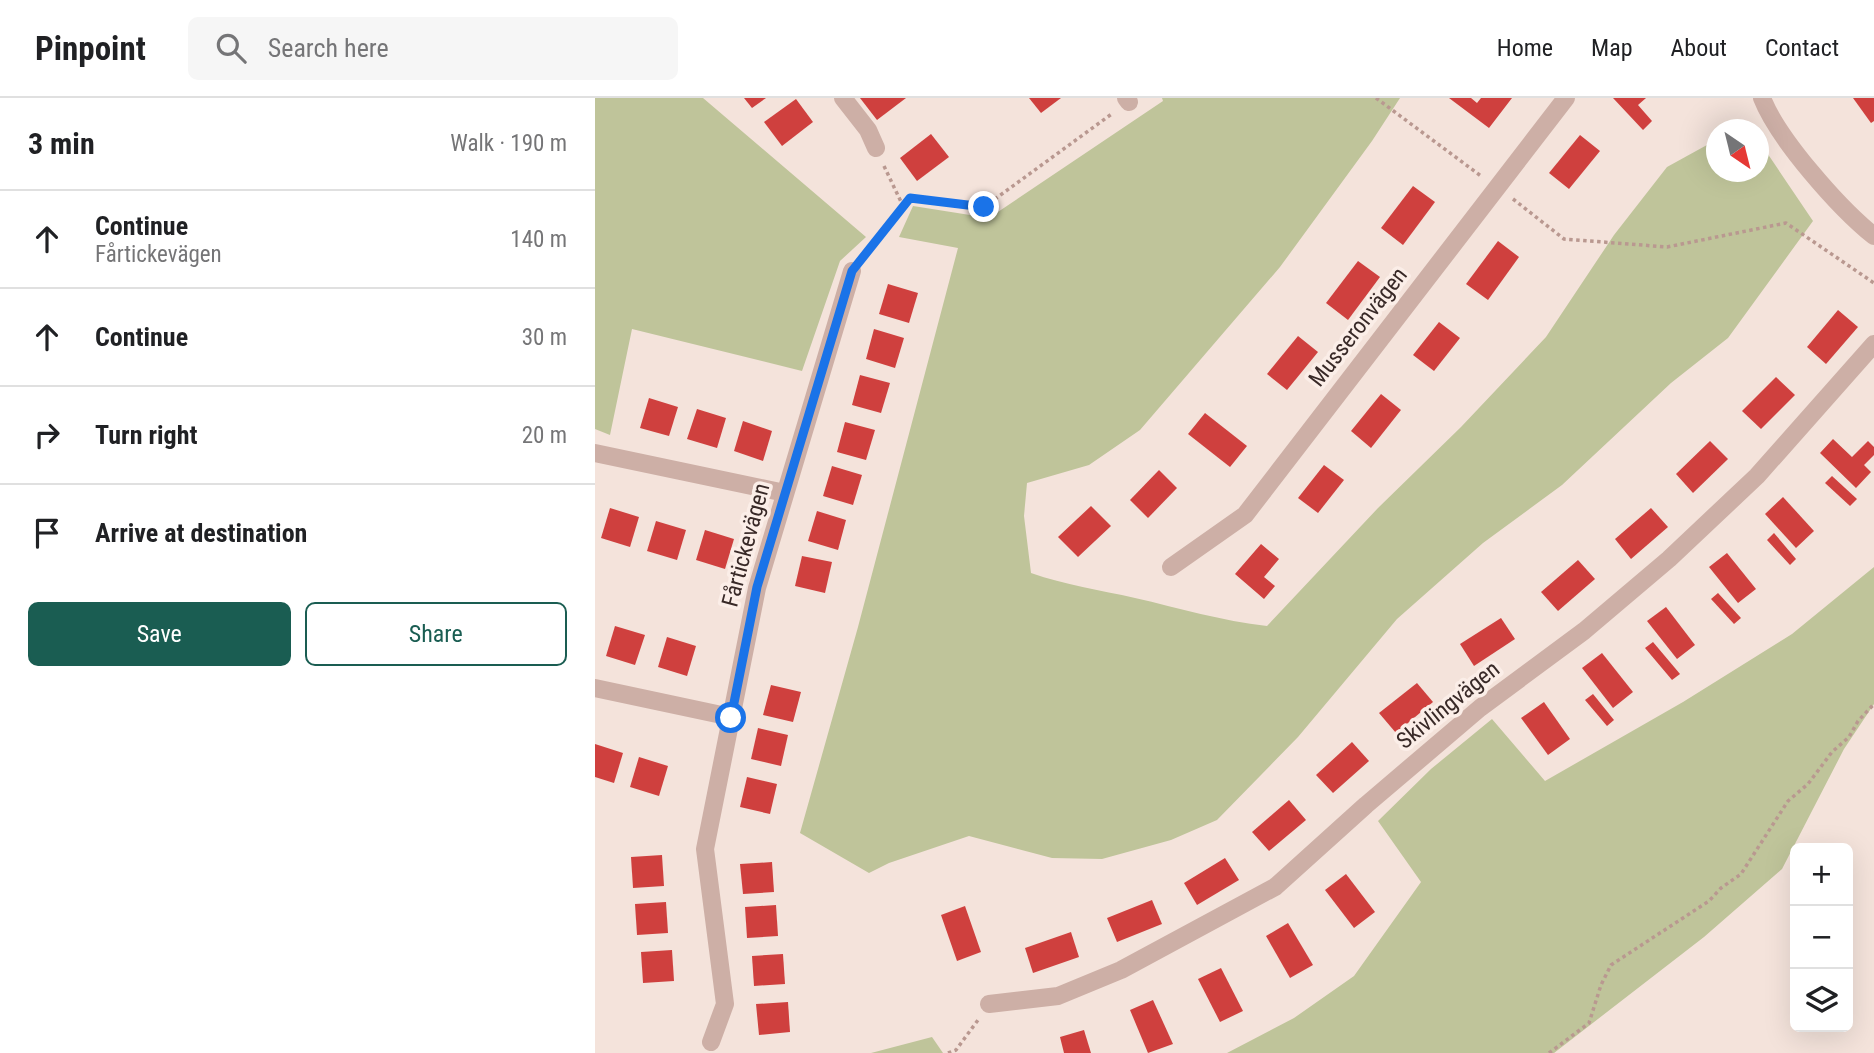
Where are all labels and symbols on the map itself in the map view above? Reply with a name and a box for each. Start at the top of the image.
north arrow [1706,119,1769,182]
route end [968,191,999,222]
street label: Musseronvägen [1303,262,1413,392]
street label: Fårtickevägen [717,480,775,610]
street label: Skivlingvägen [1391,655,1505,755]
route start [715,702,746,733]

